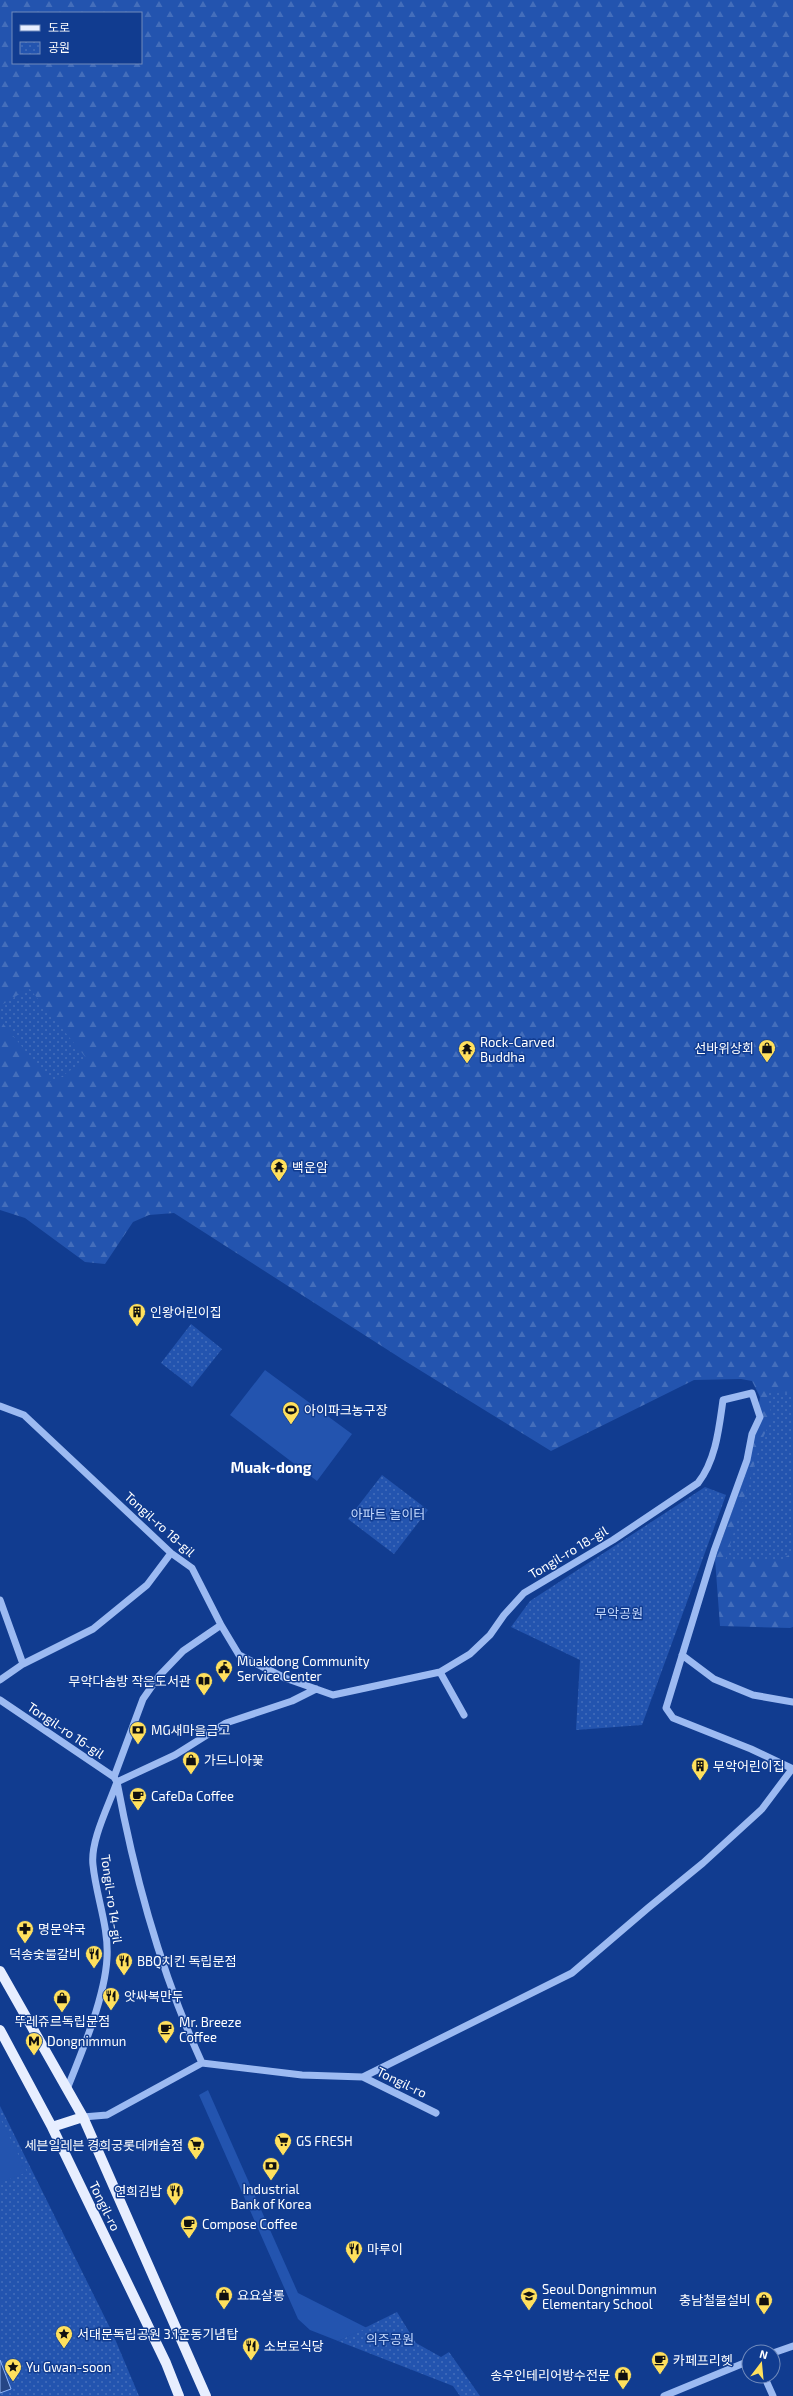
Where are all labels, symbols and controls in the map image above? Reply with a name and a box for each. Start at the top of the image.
legend [12,12,142,64]
text: 도로 [48,20,70,34]
text: 공원 [48,40,70,54]
place label: Rock-Carved Buddha [480,1034,555,1065]
shop icon: 선바위상회 [757,1038,777,1063]
temple icon: Rock-Carved Buddha [457,1039,477,1064]
place label: 선바위상회 [694,1040,754,1056]
temple icon: 백운암 [269,1157,289,1182]
place label: 백운암 [292,1159,328,1175]
building icon: 인왕어린이집 [127,1302,147,1327]
place label: 인왕어린이집 [150,1304,222,1320]
sports icon: 아이파크농구장 [281,1400,301,1425]
place label: 아이파크농구장 [304,1402,388,1418]
district label: Muak-dong [231,1458,312,1476]
street label: Tongil-ro 18-gil [121,1488,199,1560]
park label: 아파트 놀이터 [351,1506,425,1522]
street label: Tongil-ro 18-gil [526,1522,611,1582]
park label: 무악공원 [595,1605,643,1621]
place label: Muakdong Community Service Center [237,1653,370,1684]
public building icon: Muakdong Community Service Center [214,1658,234,1683]
library icon: 무악다솜방 작은도서관 [194,1671,214,1696]
place label: 무악다솜방 작은도서관 [69,1673,191,1689]
street label: Tongil-ro 16-gil [25,1698,108,1762]
bank icon: MG새마을금고 [128,1720,148,1745]
place label: MG새마을금고 [151,1722,230,1738]
shop icon: 가드니아꽃 [181,1750,201,1775]
place label: 가드니아꽃 [204,1752,264,1768]
building icon: 무악어린이집 [690,1756,710,1781]
place label: 무악어린이집 [713,1758,785,1774]
cafe icon: CafeDa Coffee [128,1786,148,1811]
place label: CafeDa Coffee [151,1788,234,1804]
street label: Tongil-ro 14-gil [98,1854,126,1945]
pharmacy icon: 명문약국 [15,1919,35,1944]
place label: 명문약국 [38,1921,86,1937]
restaurant icon: 덕송숯불갈비 [84,1944,104,1969]
place label: 덕송숯불갈비 [9,1946,81,1962]
restaurant icon: BBQ치킨 독립문점 [114,1951,134,1976]
place label: BBQ치킨 독립문점 [137,1953,236,1969]
restaurant icon: 앗싸복만두 [101,1986,121,2011]
shop icon: 뚜레쥬르독립문점 [52,1988,72,2013]
place label: 앗싸복만두 [124,1988,184,2004]
place label: 뚜레쥬르독립문점 [14,2013,110,2029]
place label: Mr. Breeze Coffee [179,2014,241,2045]
cafe icon: Mr. Breeze Coffee [156,2019,176,2044]
metro station icon: Dongnimmun [24,2031,44,2056]
place label: Dongnimmun [47,2033,126,2049]
street label: Tongil-ro [374,2063,430,2101]
supermarket icon: GS FRESH [273,2131,293,2156]
place label: GS FRESH [296,2133,353,2149]
supermarket icon: 세븐일레븐 경희궁롯데캐슬점 [186,2135,206,2160]
place label: 세븐일레븐 경희궁롯데캐슬점 [25,2137,183,2153]
bank icon: Industrial Bank of Korea [261,2156,281,2181]
street label: Tongil-ro [86,2178,124,2234]
restaurant icon: 연희김밥 [165,2181,185,2206]
place label: Industrial Bank of Korea [230,2181,312,2212]
place label: 연희김밥 [114,2183,162,2199]
cafe icon: Compose Coffee [179,2214,199,2239]
place label: Compose Coffee [202,2216,297,2232]
restaurant icon: 마루이 [344,2239,364,2264]
place label: 마루이 [367,2241,403,2257]
place label: Seoul Dongnimmun Elementary School [542,2281,657,2312]
shop icon: 요요살롱 [214,2285,234,2310]
school or university icon: Seoul Dongnimmun Elementary School [519,2286,539,2311]
place label: 요요살롱 [237,2287,285,2303]
shop icon: 충남철물설비 [754,2290,774,2315]
place label: 충남철물설비 [679,2292,751,2308]
place icon: 서대문독립공원 3.1운동기념탑 [54,2324,74,2349]
place label: 서대문독립공원 3.1운동기념탑 [77,2326,238,2342]
park label: 의주공원 [366,2331,414,2347]
restaurant icon: 소보로식당 [241,2336,261,2361]
place label: 소보로식당 [264,2338,324,2354]
north arrow [741,2344,781,2384]
text: N [758,2347,770,2361]
cafe icon: 카페프리헷 [650,2350,670,2375]
place label: 카페프리헷 [673,2352,733,2368]
place icon: Yu Gwan-soon [3,2357,23,2382]
place label: Yu Gwan-soon [26,2359,111,2375]
shop icon: 송우인테리어방수전문 [613,2365,633,2390]
place label: 송우인테리어방수전문 [490,2367,610,2383]

